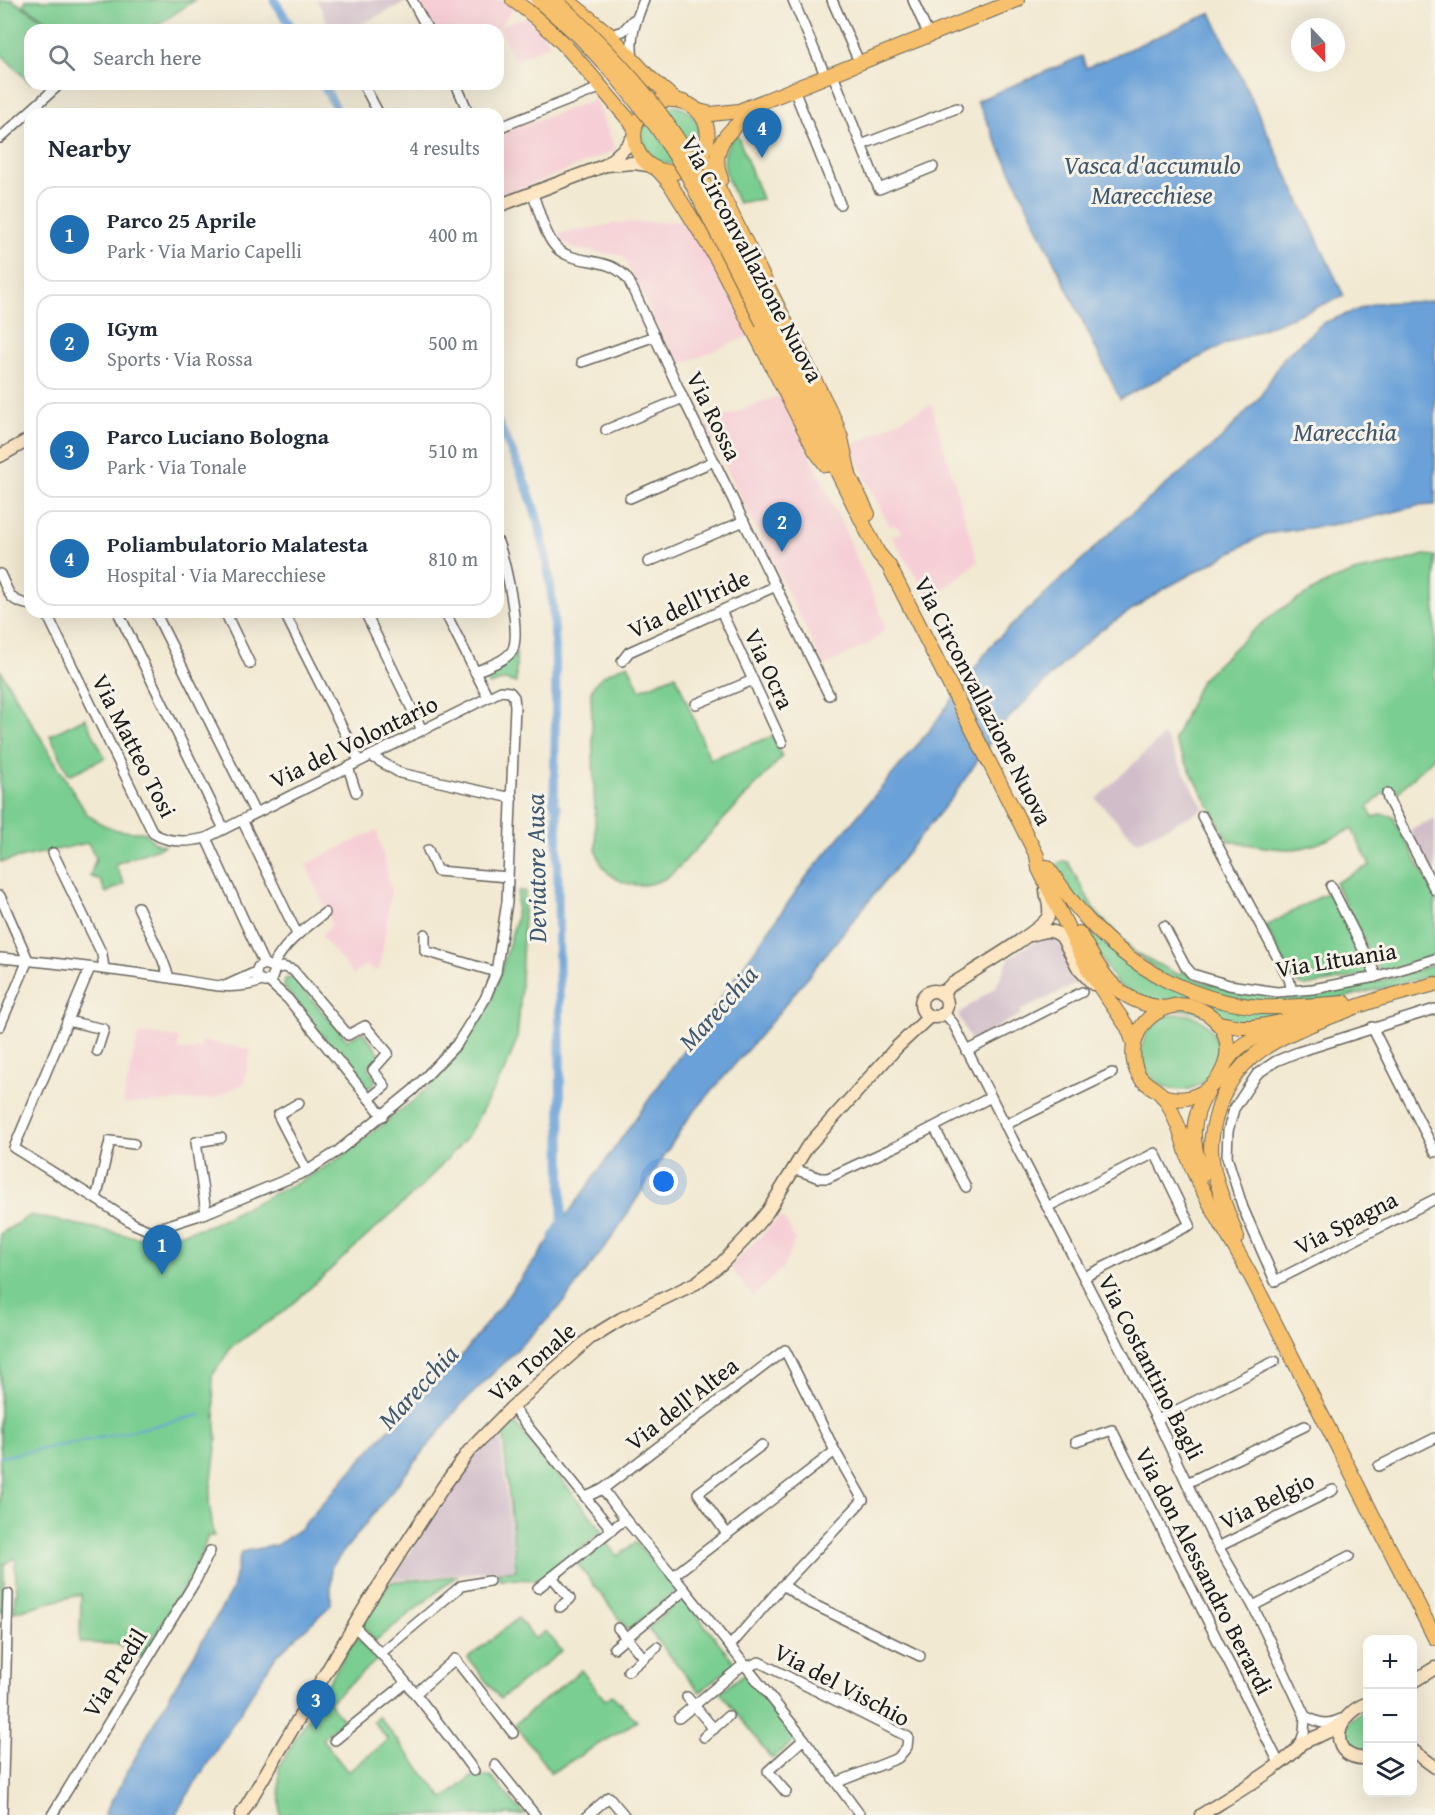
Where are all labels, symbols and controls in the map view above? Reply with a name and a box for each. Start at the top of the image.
north arrow [1291,18,1345,72]
search box [24,24,504,90]
icon: search [45,41,78,74]
text: Search here [93,41,202,73]
pin: 4 [742,108,782,158]
text: Nearby [48,128,131,167]
street label: Via Circonvallazione Nuova [672,129,833,389]
text: 4 results [409,133,480,162]
water label: Vasca d'accumulo Marecchiese [1063,145,1241,214]
text: Parco 25 Aprile [107,204,256,236]
text: 1 [64,220,75,249]
text: 400 m [428,220,478,249]
text: Park · Via Mario Capelli [107,236,302,265]
text: IGym [107,312,158,344]
text: 2 [64,328,75,357]
text: 500 m [428,328,478,357]
text: Sports · Via Rossa [107,344,253,373]
street label: Via Rossa [678,365,751,467]
water label: Marecchia [1293,412,1397,451]
text: Parco Luciano Bologna [107,420,329,452]
text: 3 [64,436,75,465]
text: 510 m [428,436,478,465]
text: Park · Via Tonale [107,452,247,481]
pin: 2 [762,502,802,552]
text: Poliambulatorio Malatesta [107,528,368,560]
text: 4 [64,544,75,573]
text: 810 m [428,544,478,573]
text: Hospital · Via Marecchiese [107,560,326,589]
street label: Via dell'Iride [622,560,755,647]
street label: Via Circonvallazione Nuova [905,570,1062,832]
street label: Via Ocra [736,623,804,715]
street label: Via Matteo Tosi [83,668,186,824]
street label: Via del Volontario [264,686,444,797]
water label: Deviatore Ausa [515,793,556,944]
street label: Via Lituania [1273,933,1399,986]
water label: Marecchia [669,956,767,1059]
your location [649,1167,678,1196]
street label: Via Spagna [1288,1181,1404,1264]
pin: 1 [142,1226,182,1275]
street label: Via Costantino Bagli [1090,1268,1213,1466]
street label: Via Tonale [480,1313,583,1410]
water label: Marecchia [368,1336,467,1438]
street label: Via dell'Altea [618,1348,746,1459]
street label: Via don Alessandro Berardi [1127,1441,1282,1701]
street label: Via Belgio [1213,1463,1320,1539]
street label: Via Predil [73,1621,156,1724]
street label: Via del Vischio [768,1634,917,1735]
map controls [1363,1635,1417,1797]
button: + [1363,1635,1417,1689]
pin: 3 [296,1680,336,1730]
button: − [1363,1689,1417,1743]
button: layers [1363,1743,1417,1797]

